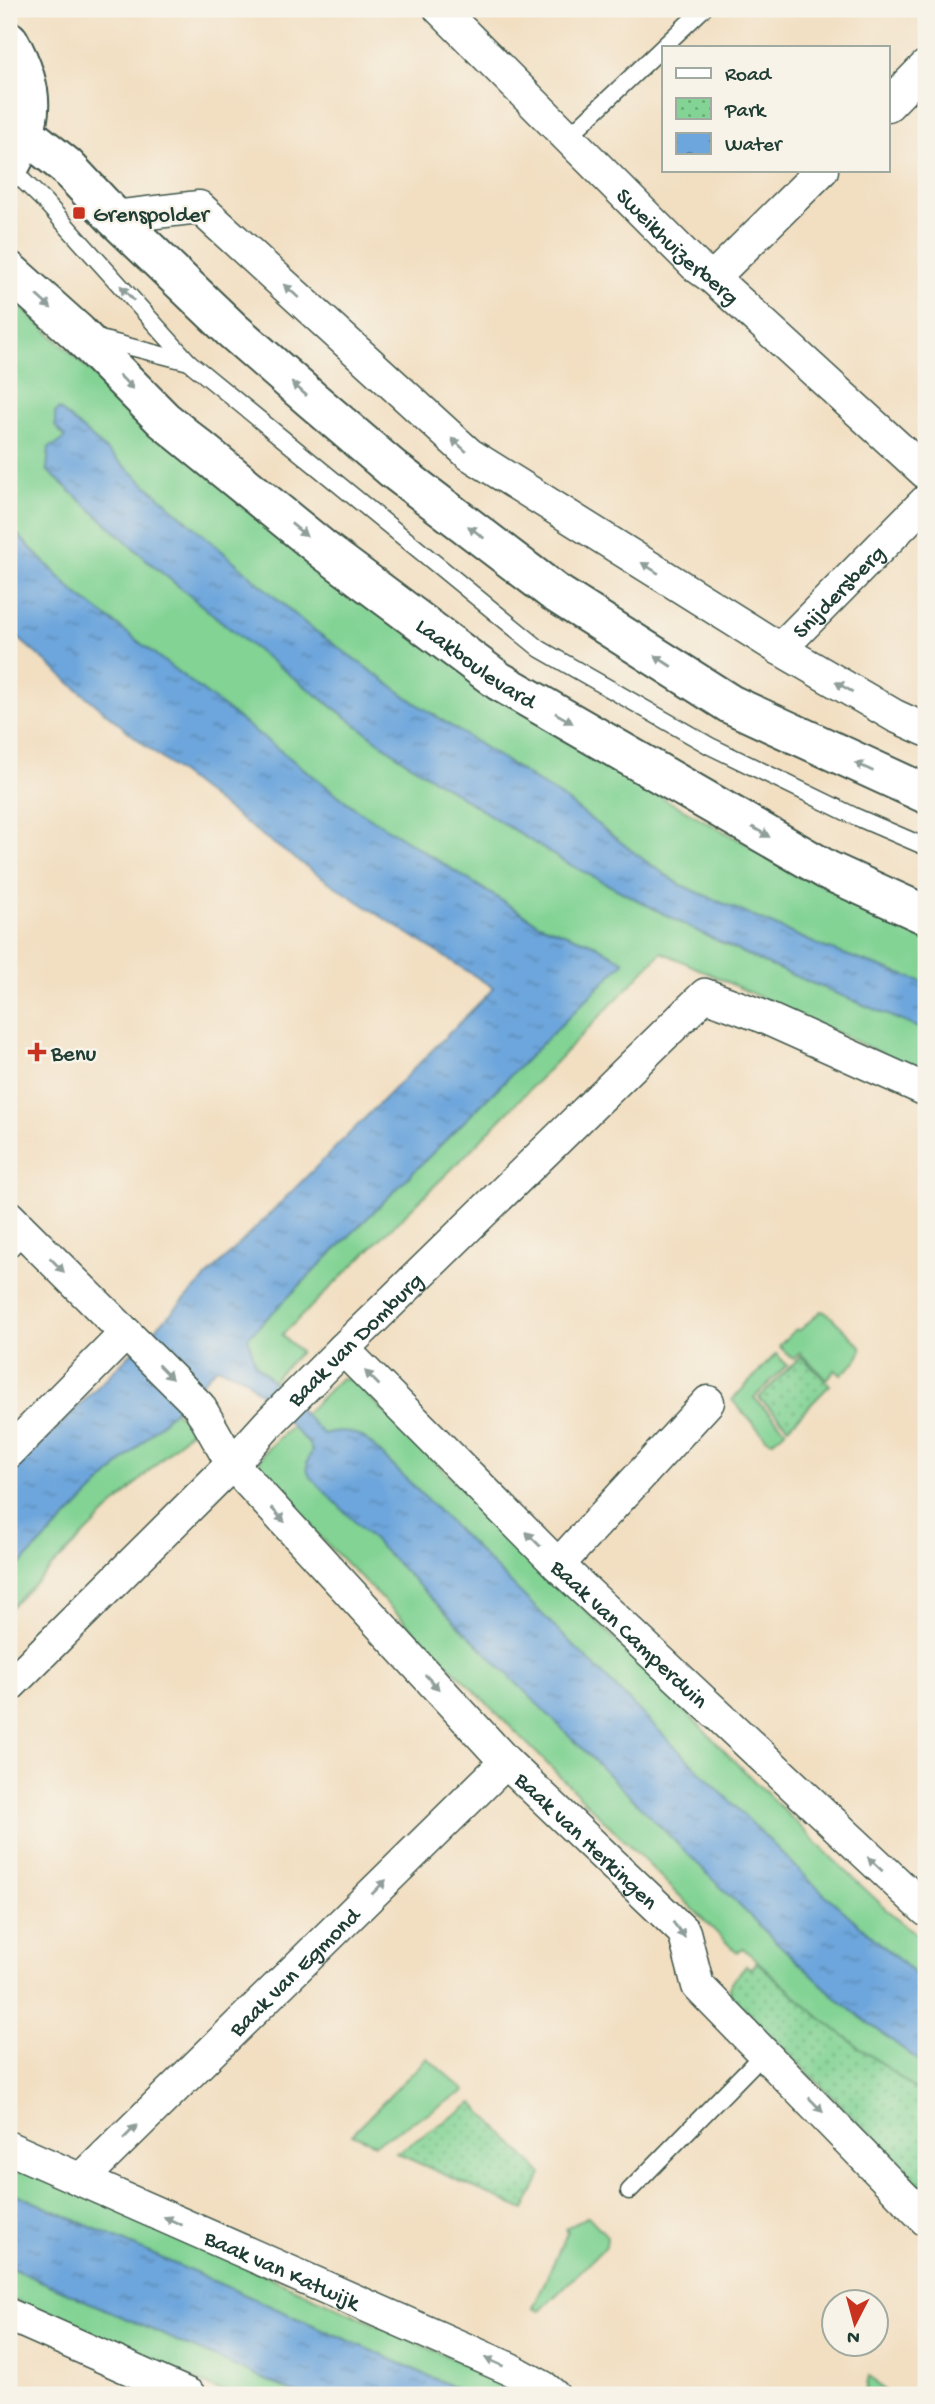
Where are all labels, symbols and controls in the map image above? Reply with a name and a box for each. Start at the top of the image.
legend [662,46,890,172]
text: Road [725,64,773,89]
text: Park [724,100,768,125]
text: Water [725,134,783,159]
street label: Sweikhuizerberg [609,184,743,312]
place label: Grenspolder [93,203,211,230]
marker: Grenspolder [71,205,87,221]
one-way arrow [119,284,135,302]
one-way arrow [283,284,300,300]
one-way arrow [35,294,52,310]
one-way arrow [118,373,134,390]
one-way arrow [290,381,308,397]
one-way arrow [450,437,468,453]
one-way arrow [290,522,307,537]
one-way arrow [467,525,485,539]
street label: Snijdersberg [788,541,892,645]
one-way arrow [641,561,660,574]
street label: Laakboulevard [409,614,541,717]
one-way arrow [654,654,672,668]
one-way arrow [835,680,854,693]
one-way arrow [554,712,574,724]
one-way arrow [854,761,874,773]
one-way arrow [751,826,770,838]
place label: Benu [50,1042,97,1069]
marker: Benu [29,1044,45,1060]
one-way arrow [49,1257,66,1274]
street label: Baak van Domburg [283,1268,430,1414]
one-way arrow [157,1364,174,1381]
one-way arrow [364,1370,380,1386]
one-way arrow [270,1506,286,1523]
one-way arrow [525,1531,541,1548]
street label: Baak van Camperduin [543,1555,712,1716]
one-way arrow [424,1673,440,1690]
street label: Baak van Herkingen [507,1767,662,1917]
one-way arrow [867,1856,884,1873]
one-way arrow [371,1878,388,1895]
street label: Baak van Egmond [224,1902,368,2044]
one-way arrow [672,1920,686,1939]
one-way arrow [807,2096,824,2113]
one-way arrow [121,2124,137,2141]
one-way arrow [163,2215,184,2226]
street label: Baak van Katwijk [198,2225,366,2319]
north arrow [820,2288,890,2358]
text: N [846,2324,861,2349]
one-way arrow [483,2356,504,2367]

